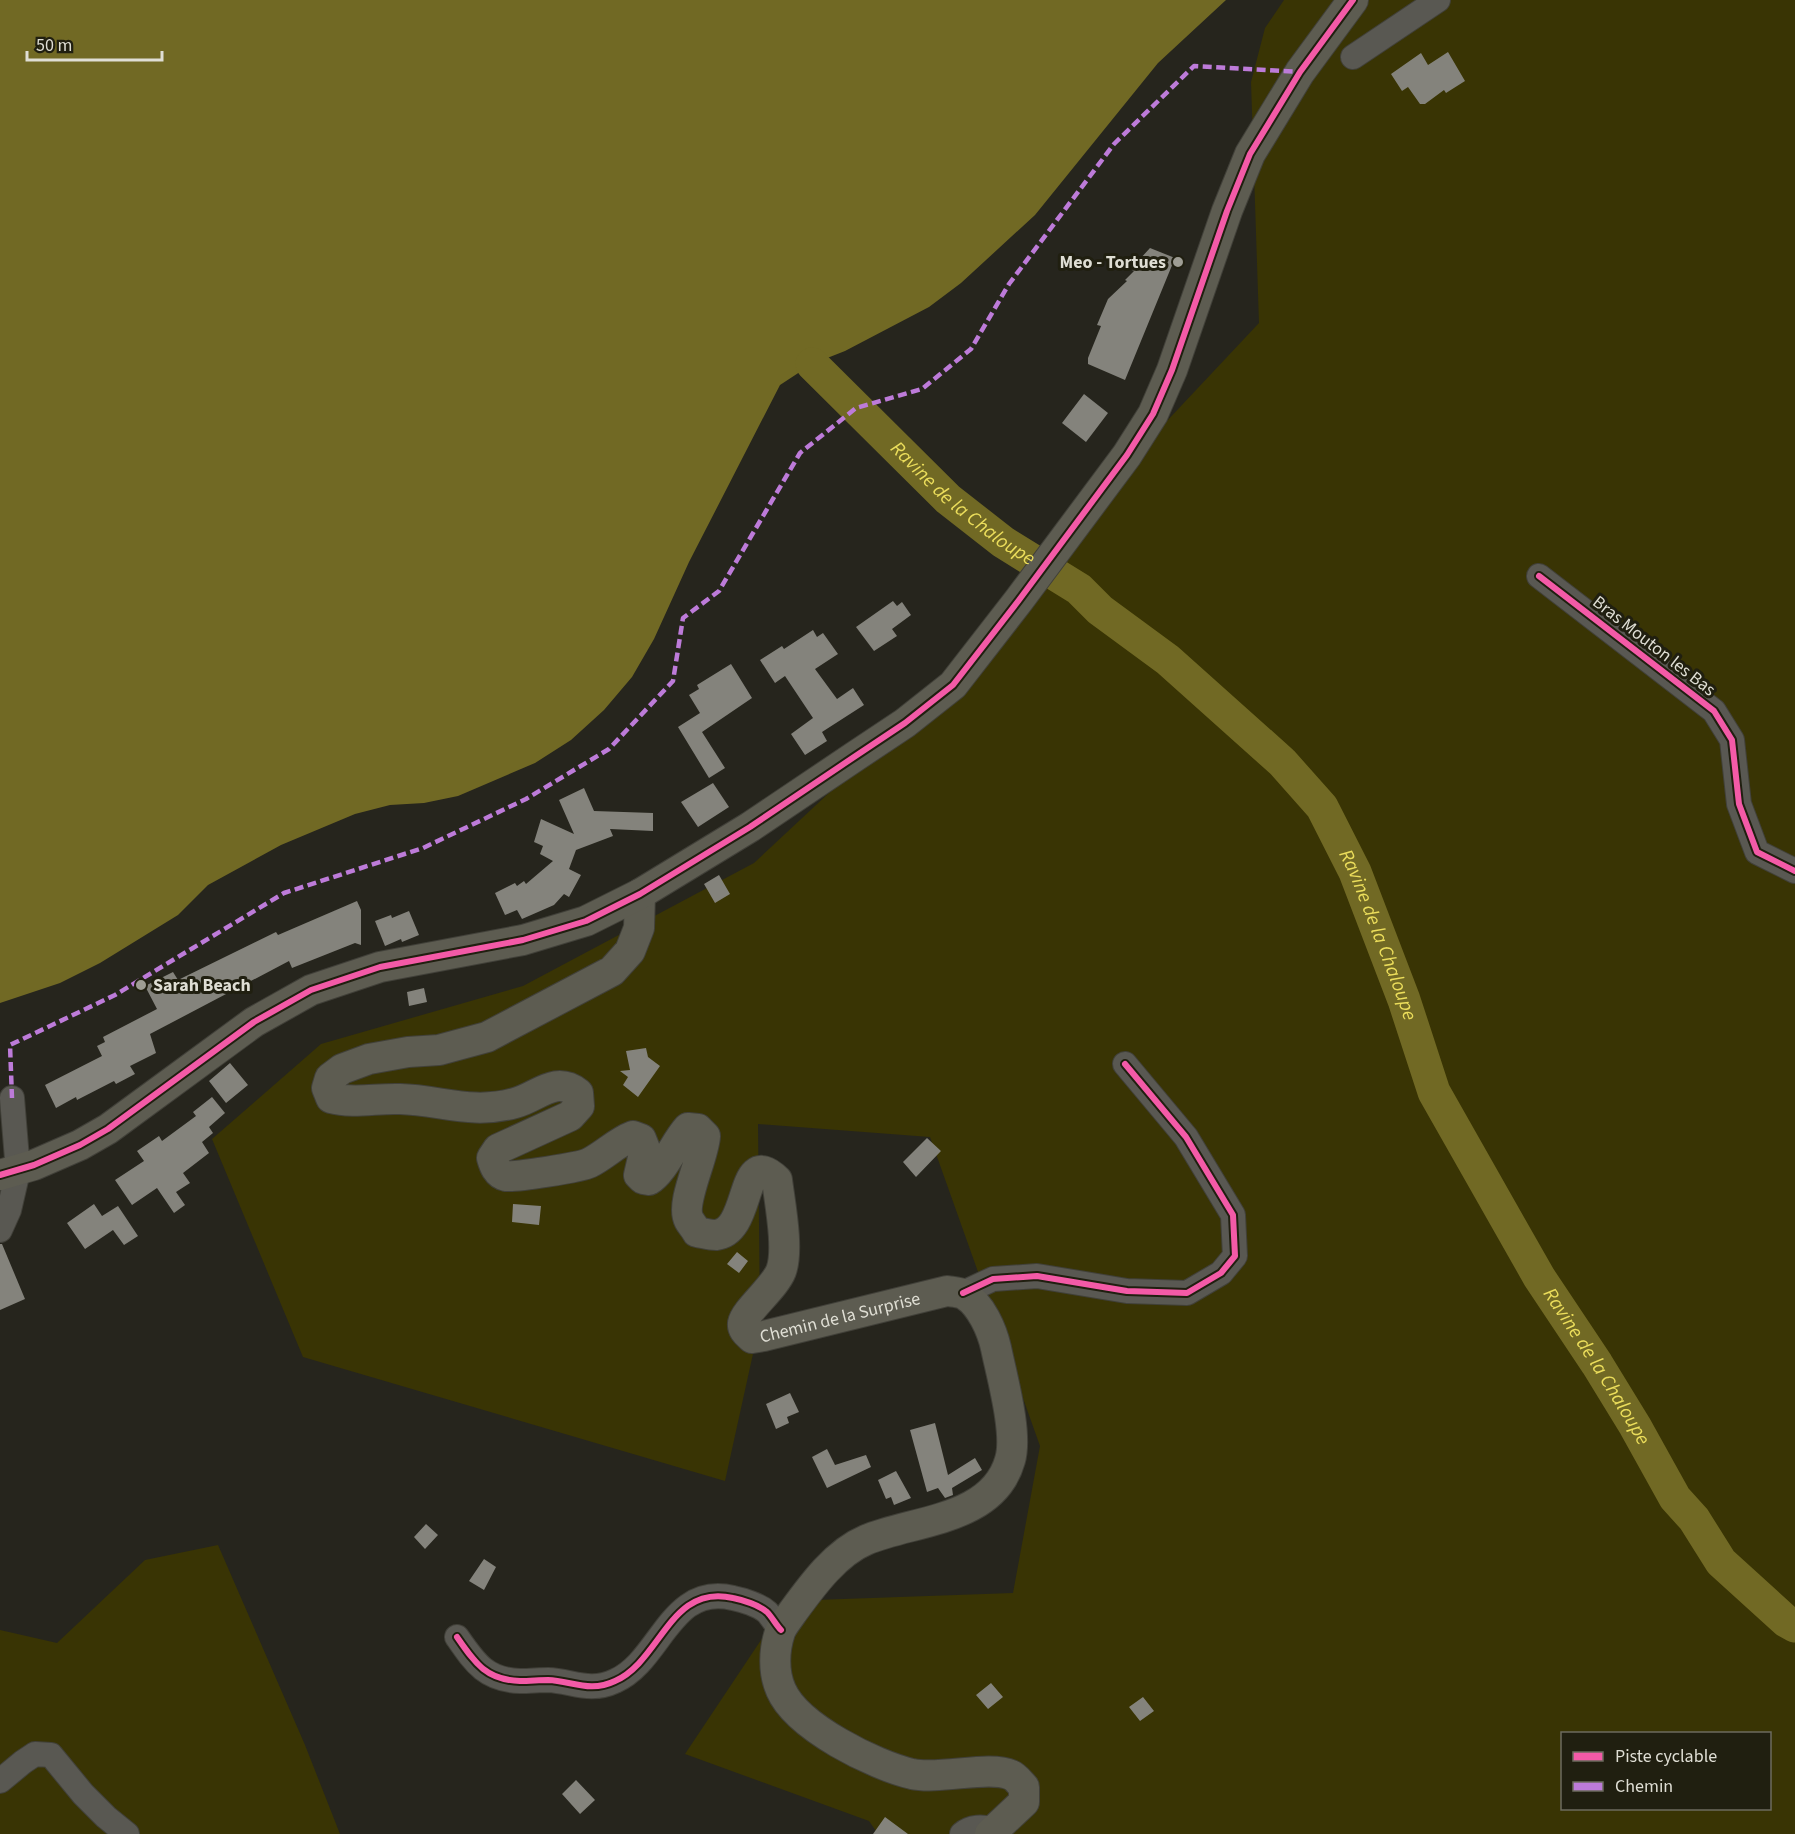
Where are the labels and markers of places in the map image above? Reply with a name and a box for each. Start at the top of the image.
place label: Meo - Tortues [1060,250,1166,275]
marker: Meo - Tortues [1171,255,1185,269]
place label: Sarah Beach [153,973,251,998]
marker: Sarah Beach [134,978,148,992]

